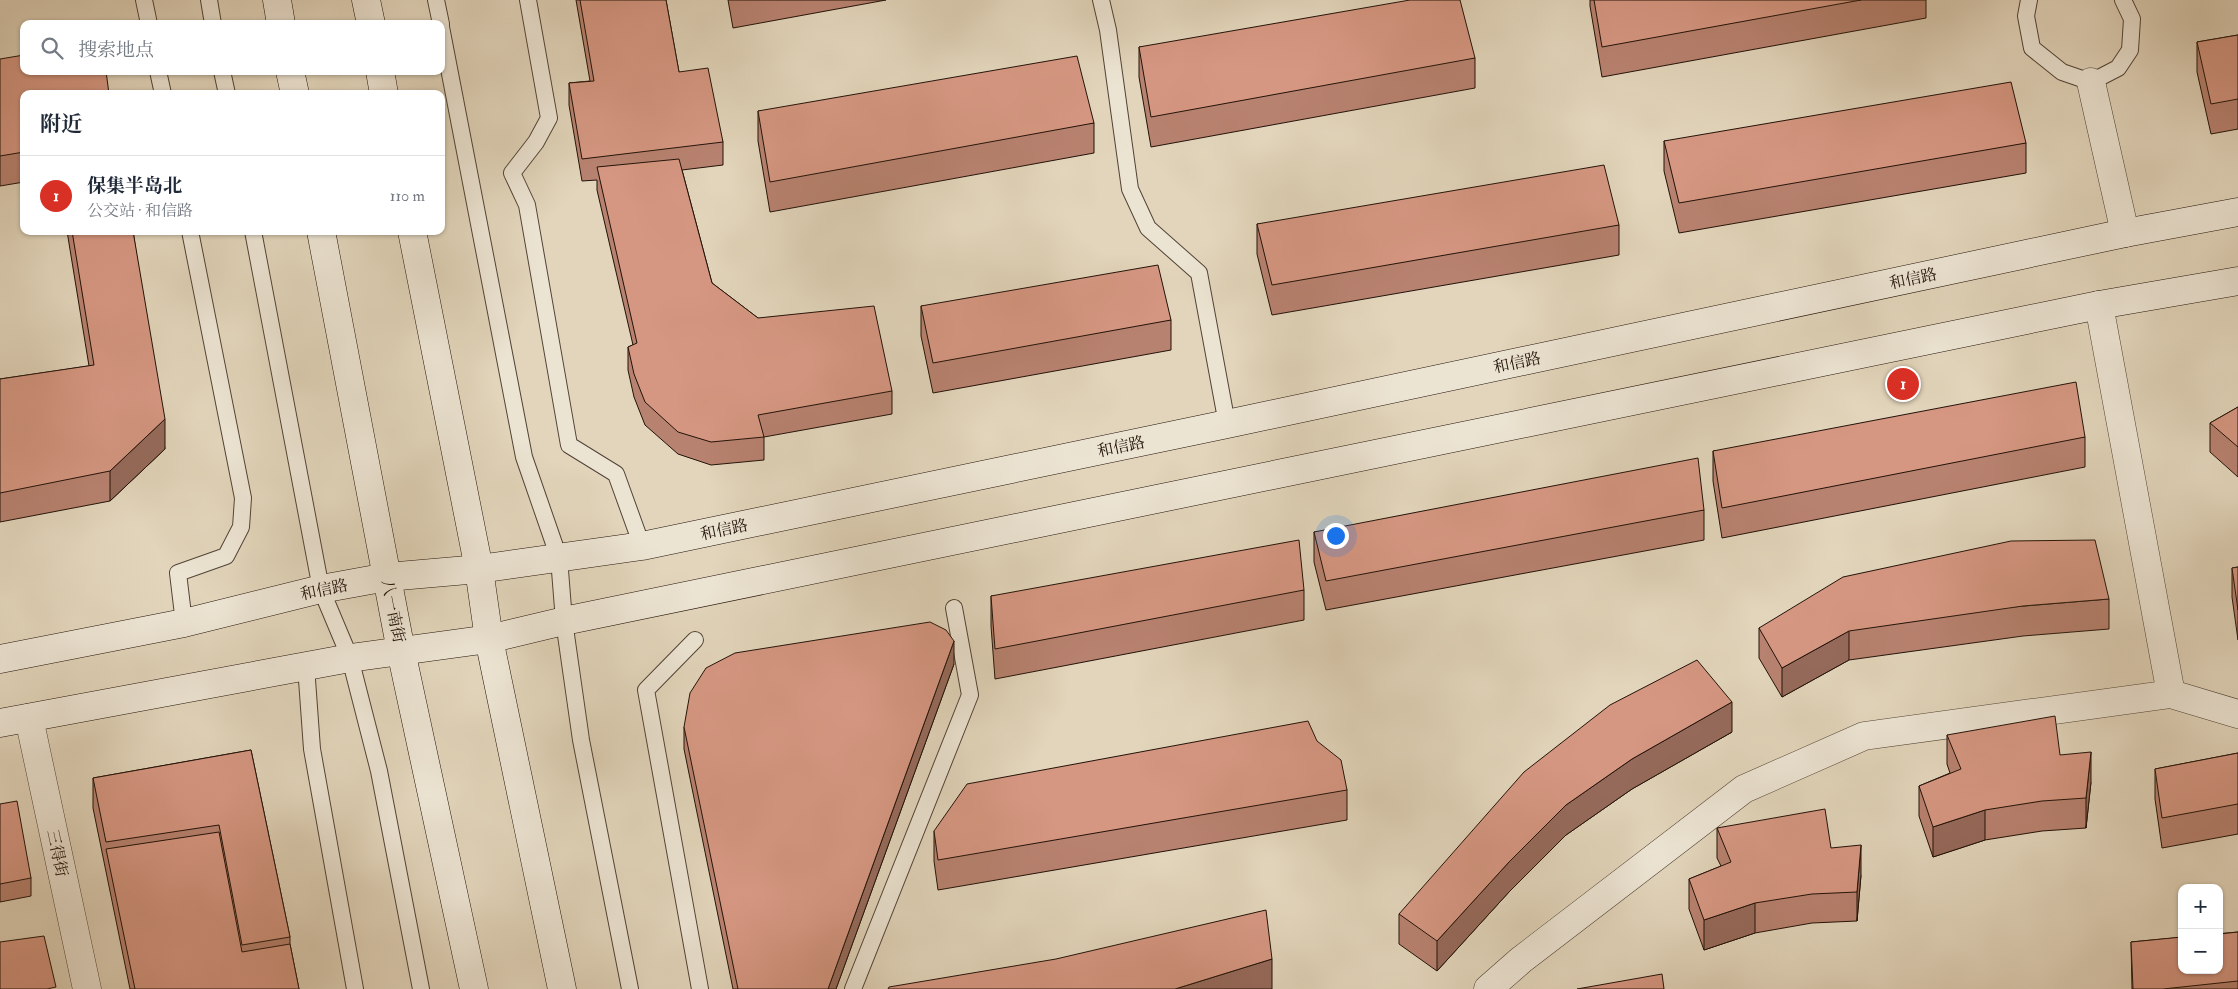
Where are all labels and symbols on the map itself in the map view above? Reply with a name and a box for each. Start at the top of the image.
street label: 和信路 [1888,264,1939,294]
street label: 和信路 [1492,348,1543,378]
pin: 1 [1887,365,1919,403]
street label: 和信路 [1096,432,1147,462]
street label: 和信路 [699,515,750,545]
your location [1323,523,1349,549]
street label: 和信路 [299,575,350,605]
street label: 八一南街 [377,578,409,645]
street label: 三得街 [42,828,72,879]

